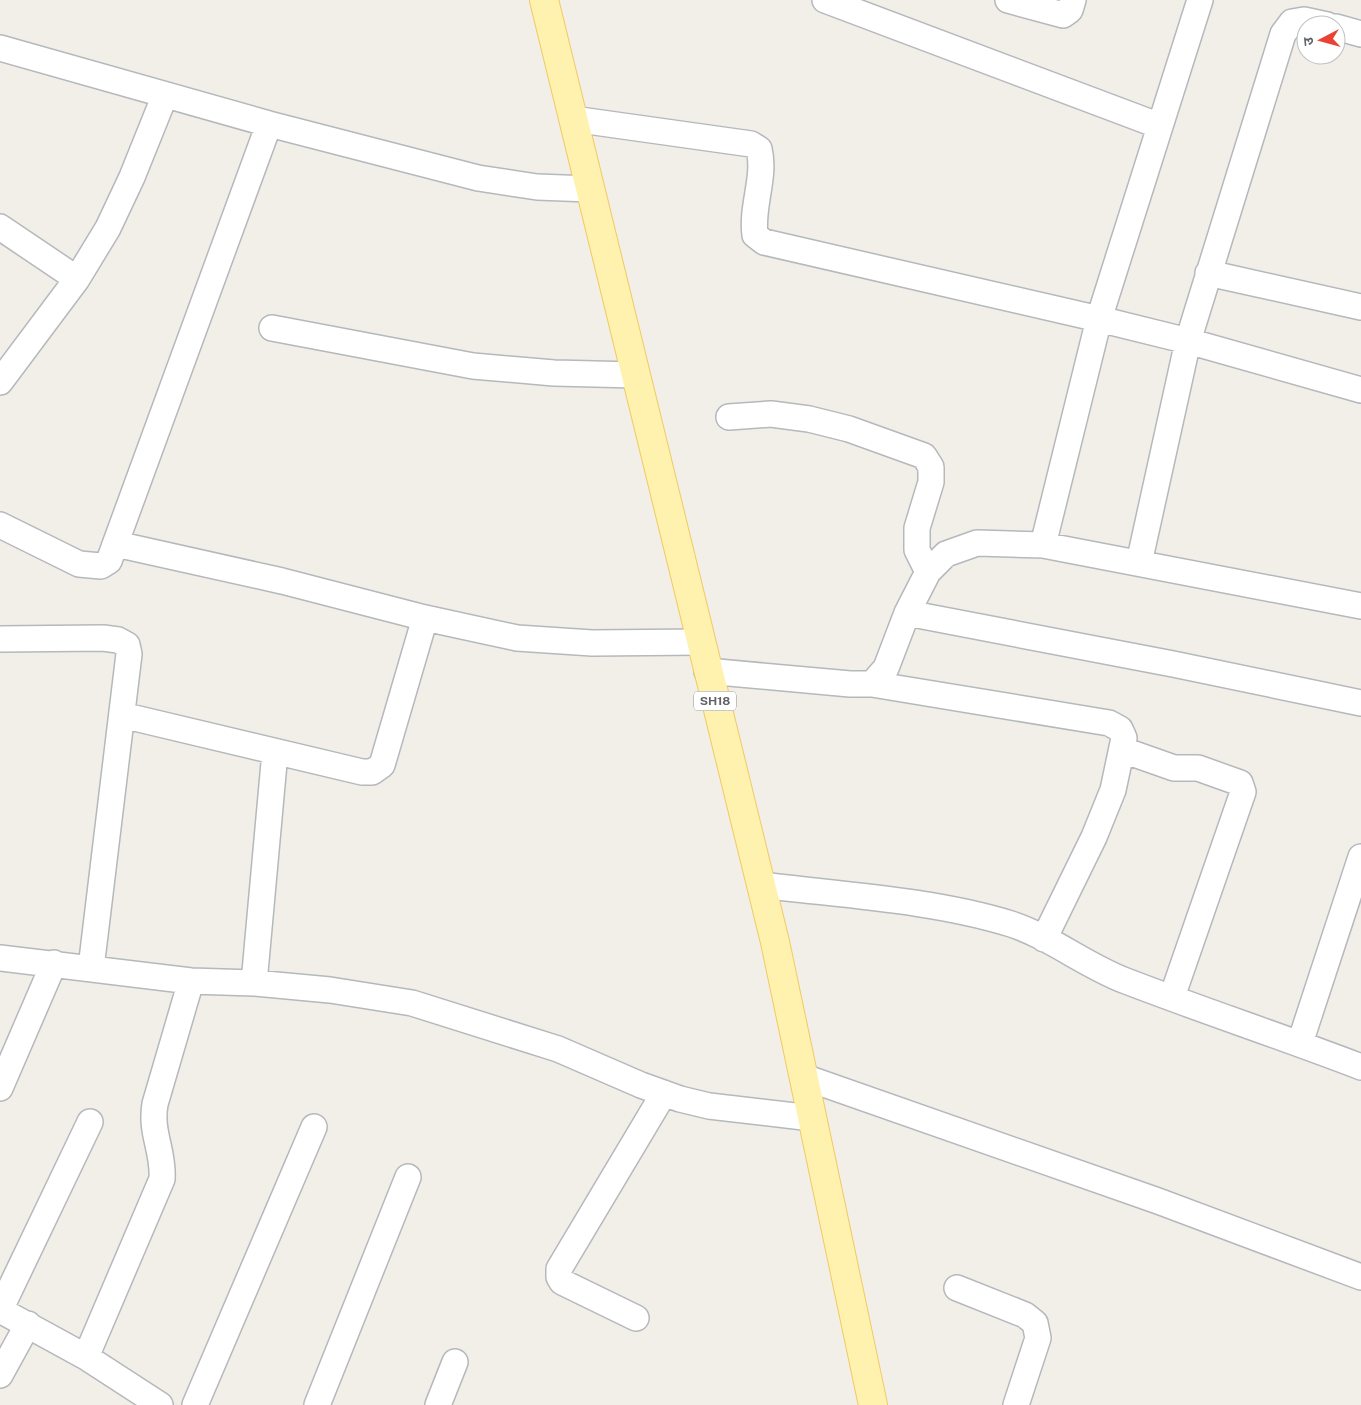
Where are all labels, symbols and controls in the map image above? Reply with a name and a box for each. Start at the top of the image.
north arrow [1296,15,1346,65]
text: उ [1300,36,1316,46]
road number: SH18 [694,691,736,710]

